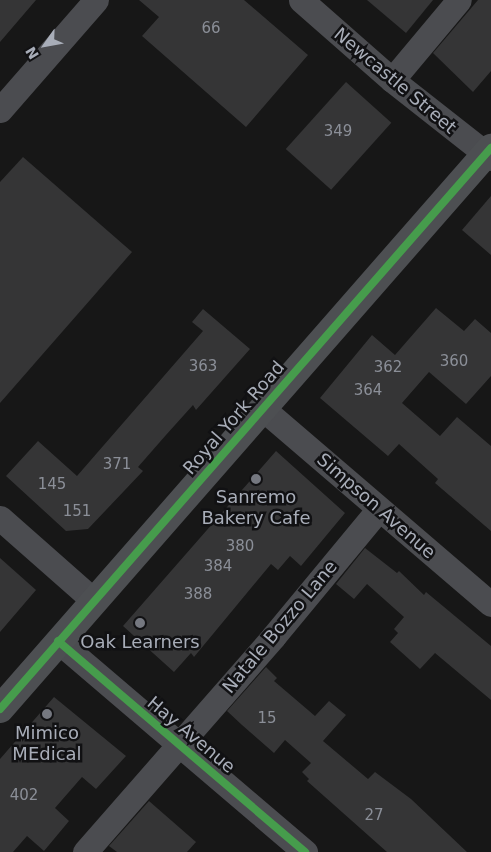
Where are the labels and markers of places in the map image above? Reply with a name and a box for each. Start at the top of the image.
marker: Sanremo Bakery Cafe [250,473,262,485]
place label: Sanremo Bakery Cafe [201,487,311,530]
marker: Oak Learners [134,617,146,629]
place label: Oak Learners [80,631,200,653]
marker: Mimico MEdical [40,707,54,721]
place label: Mimico MEdical [12,723,82,766]

